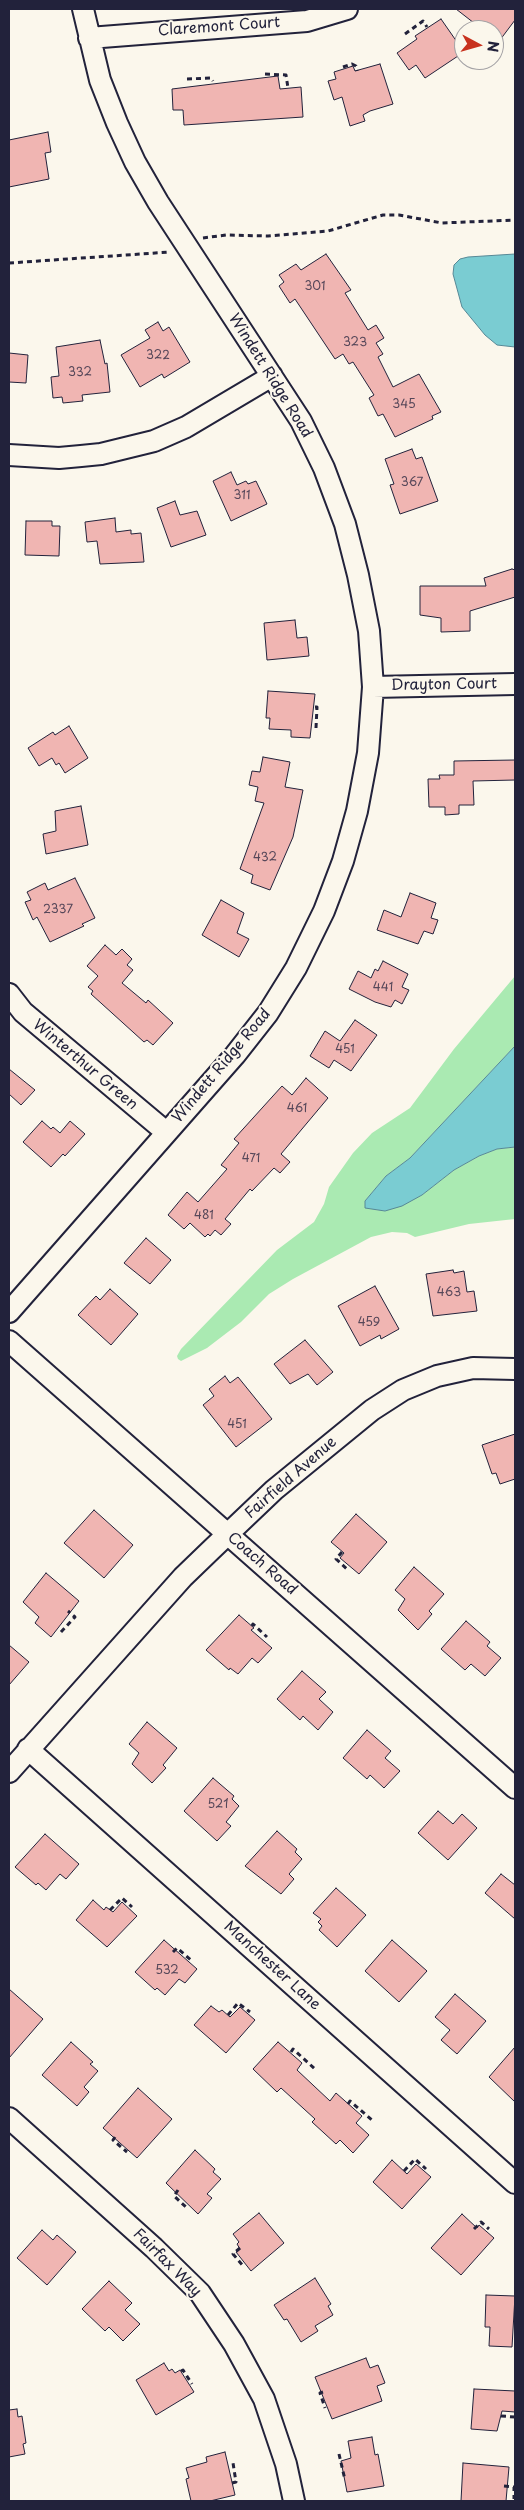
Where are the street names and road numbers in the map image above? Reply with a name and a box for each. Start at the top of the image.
street label: Claremont Court [157,14,281,40]
street label: Windett Ridge Road [224,310,316,442]
street label: Drayton Court [391,675,497,695]
street label: Windett Ridge Road [169,1005,275,1127]
street label: Winterthur Green [29,1016,141,1114]
street label: Fairfield Avenue [242,1433,340,1523]
street label: Coach Road [223,1529,301,1599]
street label: Manchester Lane [220,1918,324,2014]
street label: Fairfax Way [129,2225,205,2301]

